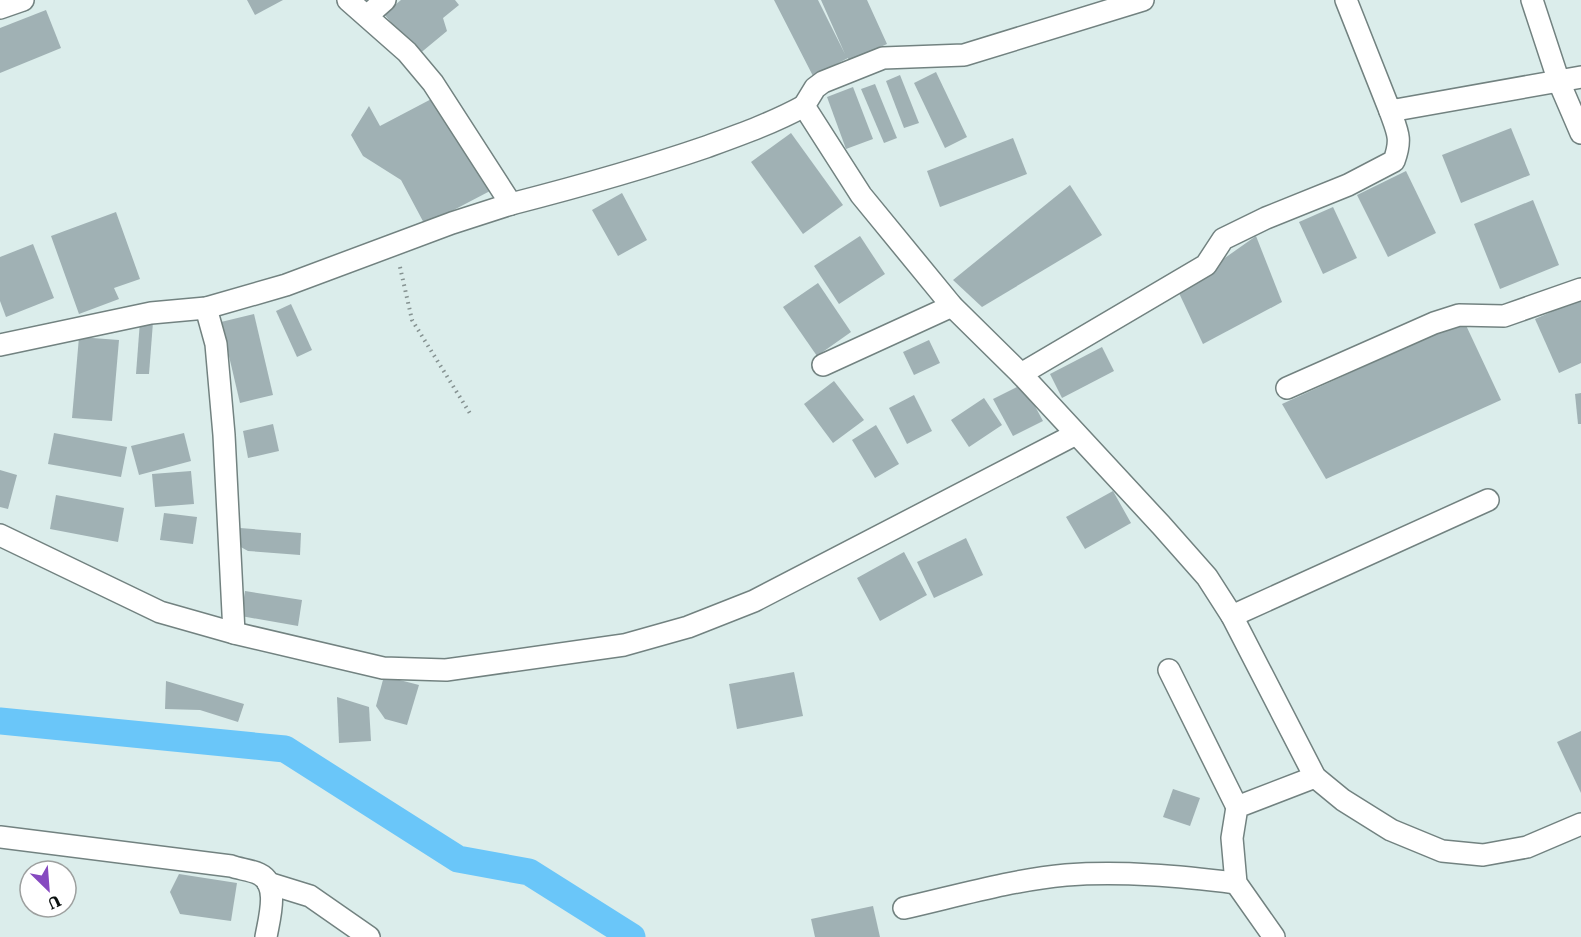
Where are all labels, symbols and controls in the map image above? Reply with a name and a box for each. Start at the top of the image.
north arrow [18,859,78,919]
text: U [45,891,64,913]

